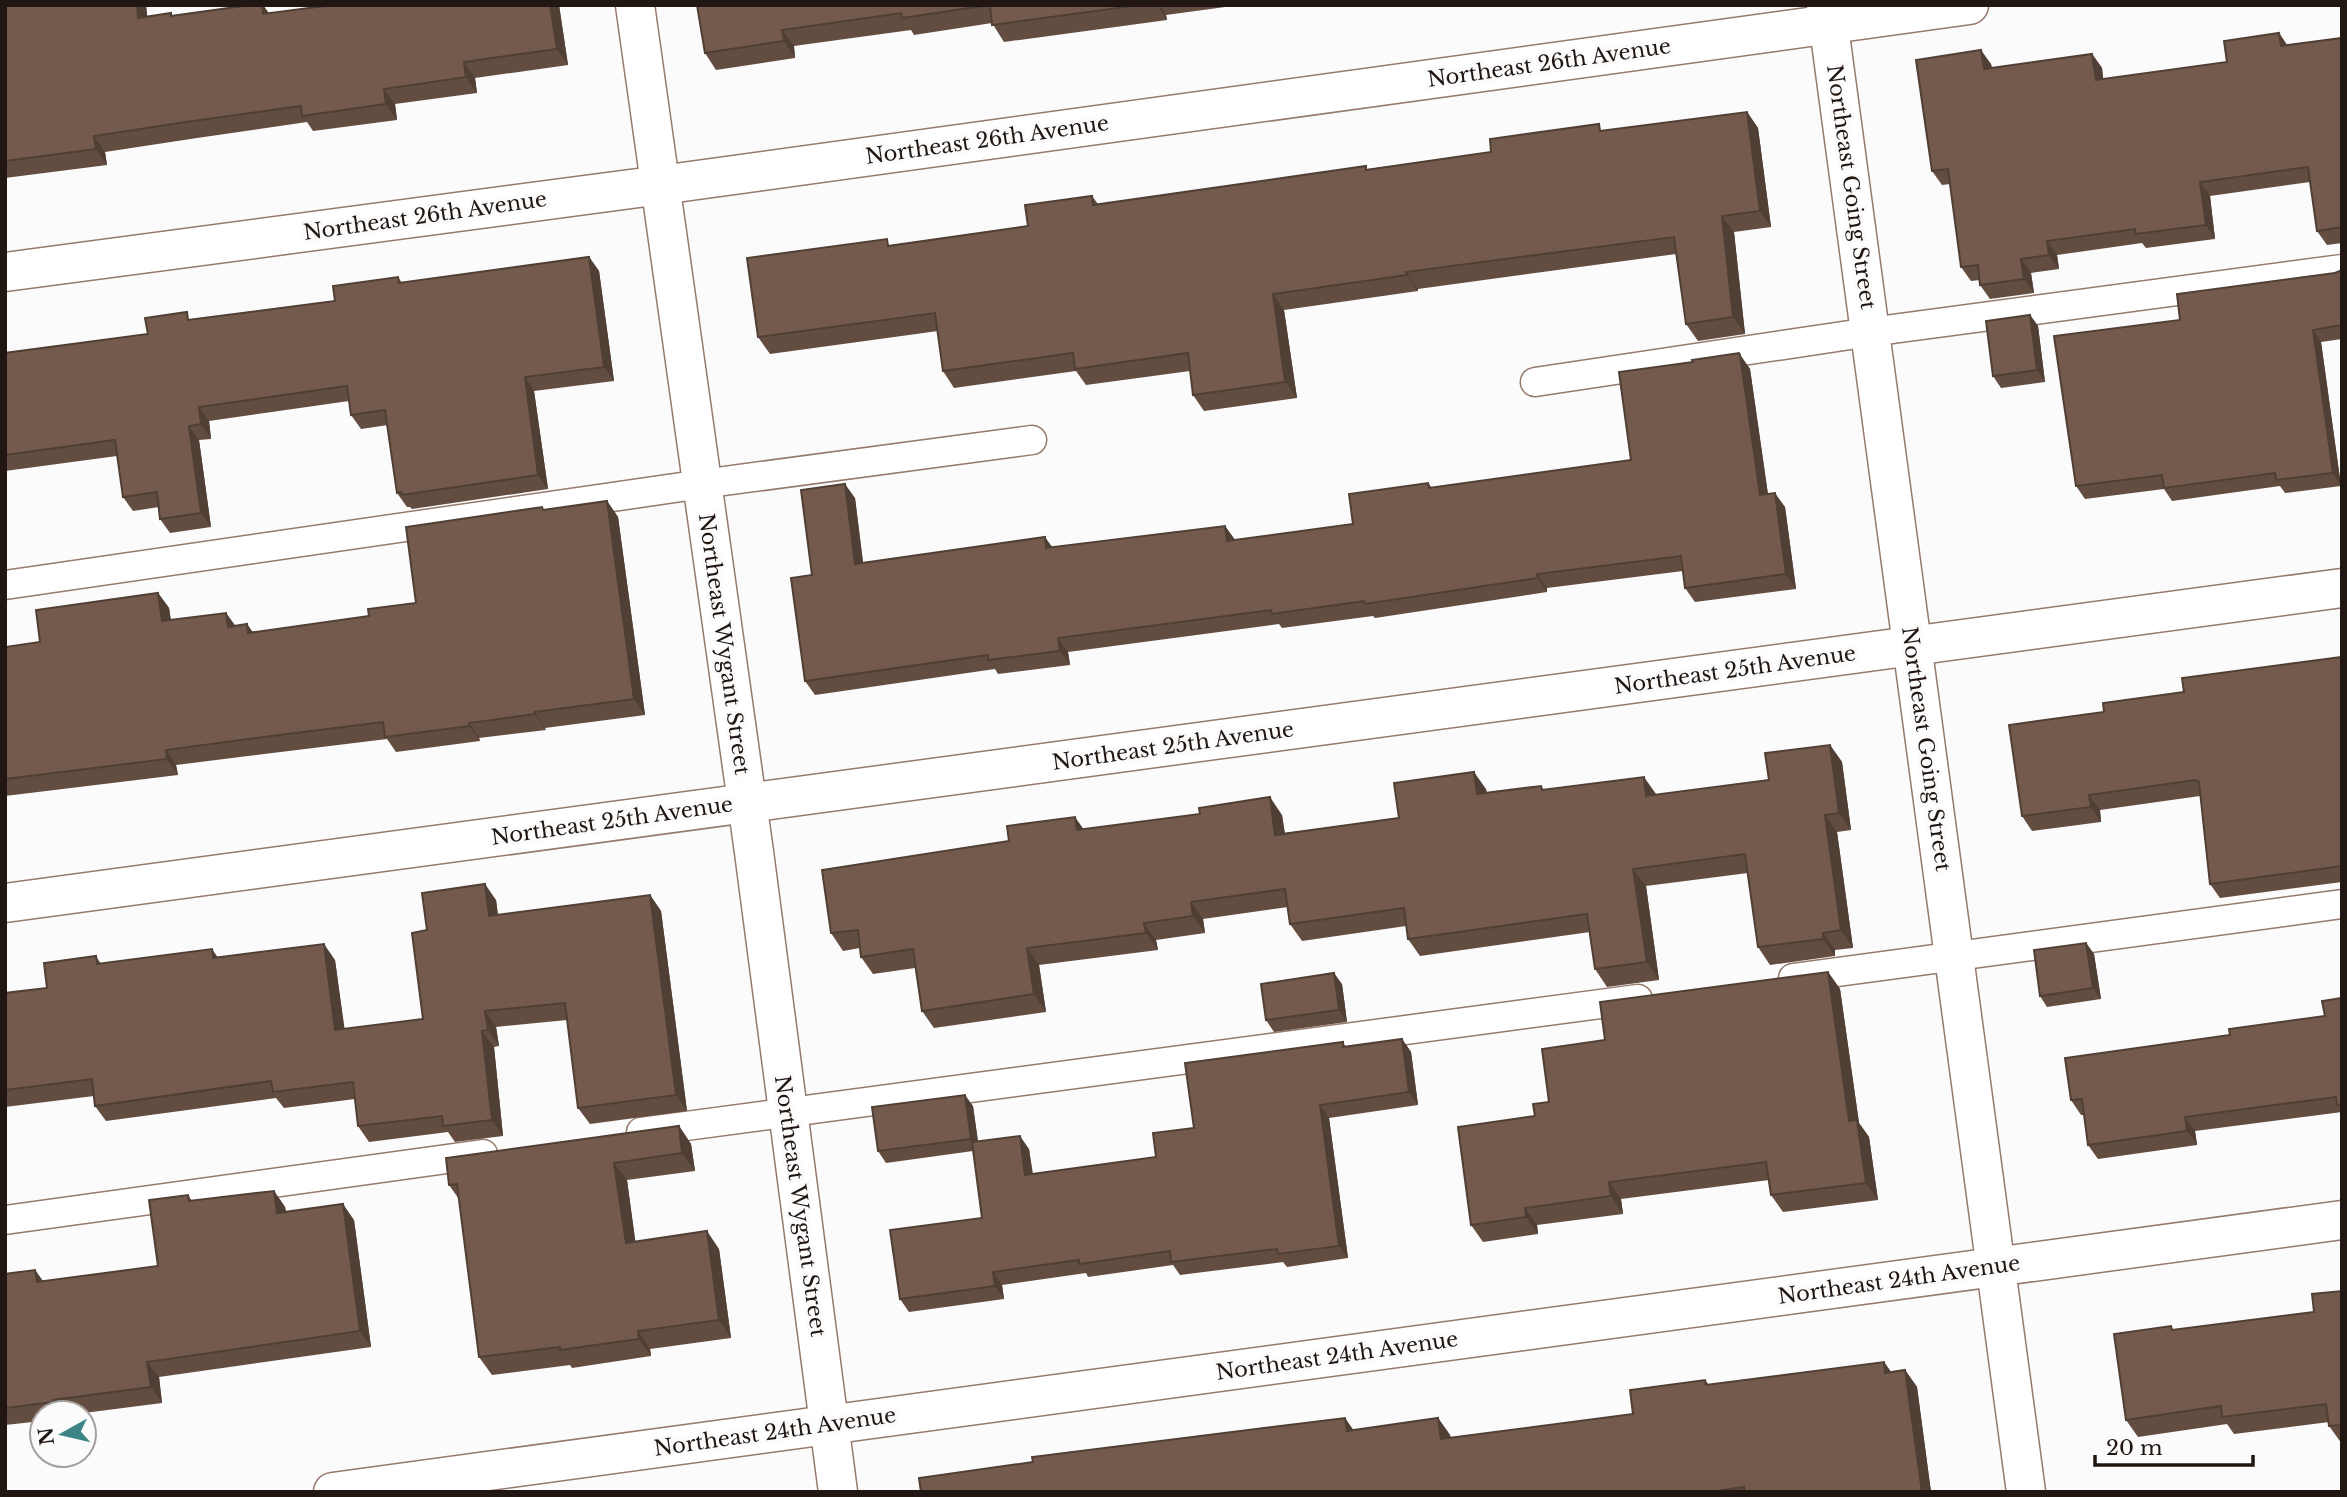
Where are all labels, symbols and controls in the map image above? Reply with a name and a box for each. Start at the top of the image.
street label: Northeast 26th Avenue [1426,33,1672,93]
street label: Northeast Going Street [1821,63,1881,311]
street label: Northeast 26th Avenue [864,110,1110,170]
street label: Northeast 26th Avenue [302,186,548,246]
street label: Northeast Wygant Street [693,512,755,776]
street label: Northeast Going Street [1896,625,1956,873]
street label: Northeast 25th Avenue [1612,640,1858,700]
street label: Northeast 25th Avenue [1050,716,1296,776]
street label: Northeast 25th Avenue [489,791,735,851]
street label: Northeast Wygant Street [769,1074,831,1338]
street label: Northeast 24th Avenue [1776,1250,2022,1310]
street label: Northeast 24th Avenue [1214,1326,1460,1386]
north arrow [28,1399,98,1469]
street label: Northeast 24th Avenue [652,1402,898,1462]
scale bar [2095,1424,2252,1468]
text: N [34,1426,59,1447]
text: 20 m [2106,1435,2163,1461]

